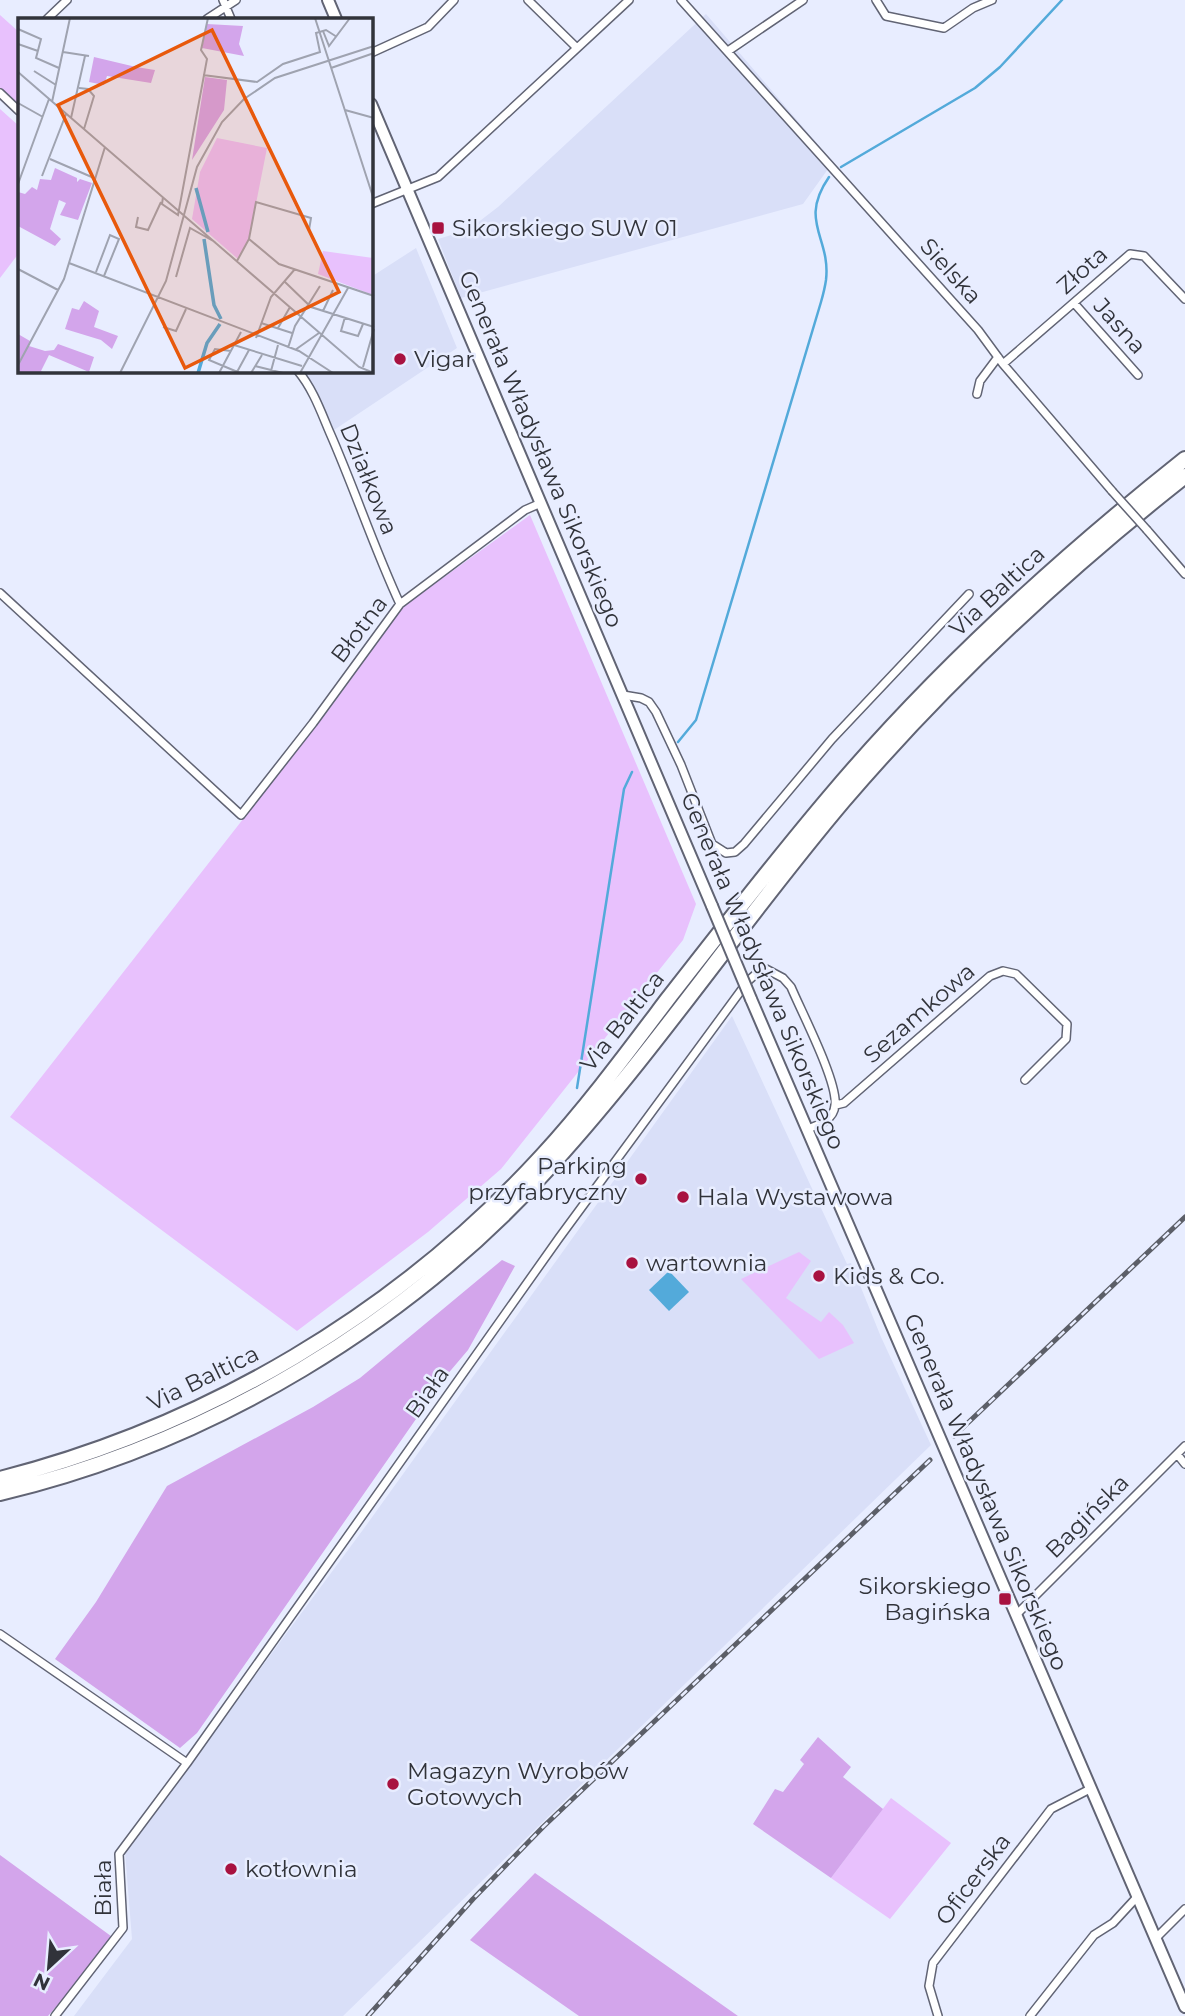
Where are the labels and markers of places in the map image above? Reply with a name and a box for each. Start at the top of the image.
place label: Sikorskiego SUW 01 [452,214,678,242]
marker: Sikorskiego SUW 01 [430,220,446,236]
place label: Vigar [414,345,474,373]
marker: Vigar [392,351,408,367]
place label: Parking przyfabryczny [468,1152,628,1206]
marker: Parking przyfabryczny [633,1171,649,1187]
place label: Hala Wystawowa [697,1183,894,1211]
marker: Hala Wystawowa [675,1189,691,1205]
place label: wartownia [646,1249,767,1277]
marker: wartownia [624,1255,640,1271]
place label: Kids & Co. [833,1262,945,1290]
marker: Kids & Co. [811,1268,827,1284]
place label: Sikorskiego Bagińska [859,1572,991,1626]
marker: Sikorskiego Bagińska [997,1591,1013,1607]
place label: Magazyn Wyrobów Gotowych [407,1757,629,1811]
marker: Magazyn Wyrobów Gotowych [385,1776,401,1792]
place label: kotłownia [245,1855,357,1883]
marker: kotłownia [223,1861,239,1877]

